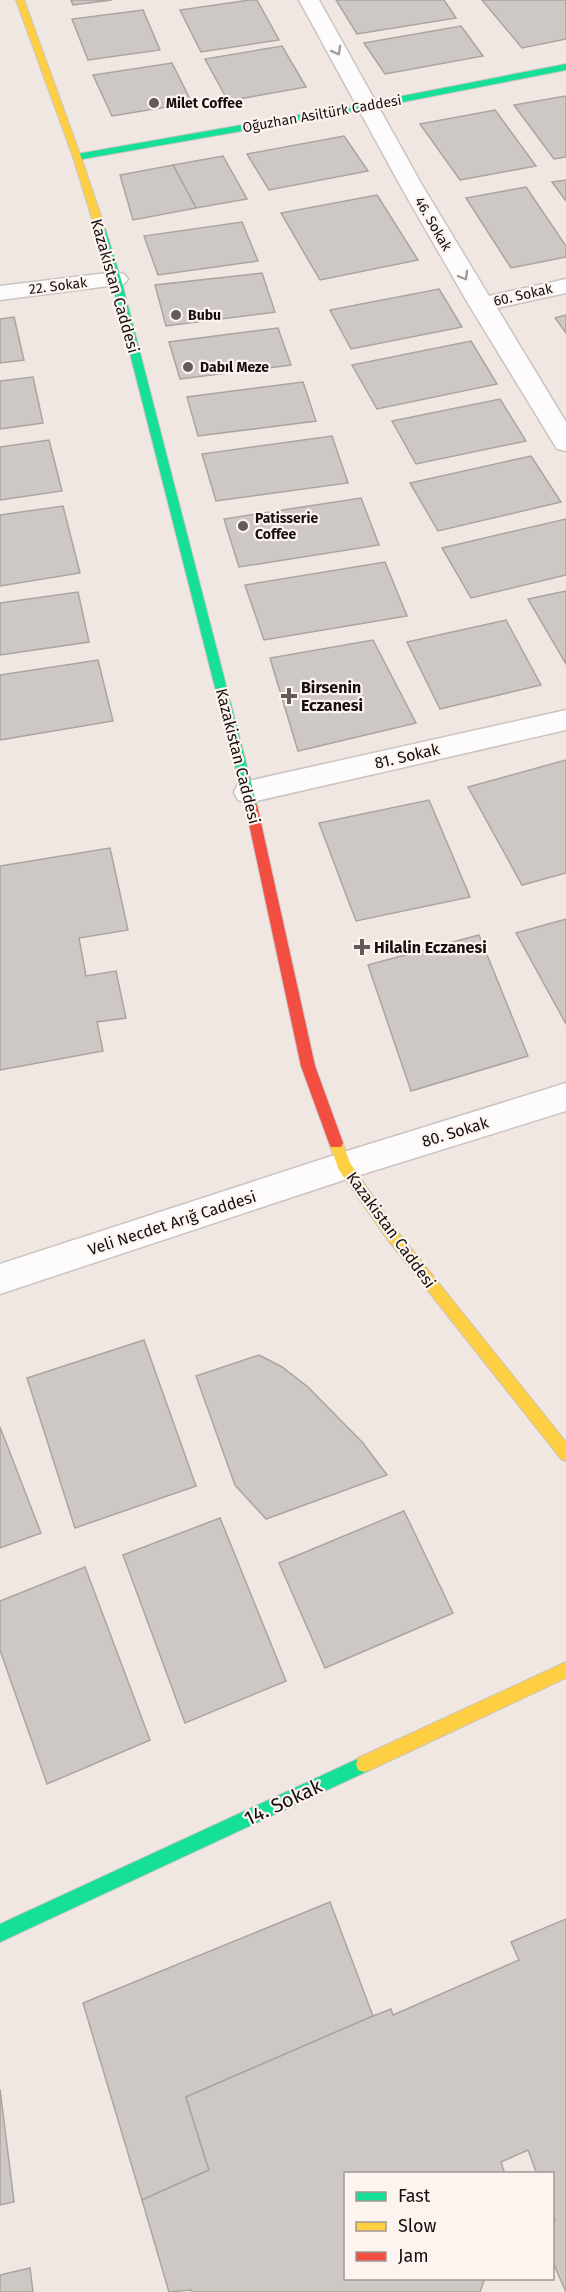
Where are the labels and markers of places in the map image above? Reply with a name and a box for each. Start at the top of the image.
place label: Milet Coffee [166,95,243,112]
marker: Milet Coffee [147,96,161,110]
place label: Bubu [188,307,221,324]
marker: Bubu [169,308,183,322]
place label: Dabıl Meze [200,359,269,376]
marker: Dabıl Meze [181,360,195,374]
place label: Patisserie Coffee [255,510,318,543]
marker: Patisserie Coffee [236,519,250,533]
place label: Birsenin Eczanesi [301,678,363,715]
marker: Birsenin Eczanesi [282,689,296,703]
place label: Hilalin Eczanesi [374,938,487,957]
marker: Hilalin Eczanesi [355,940,369,954]

